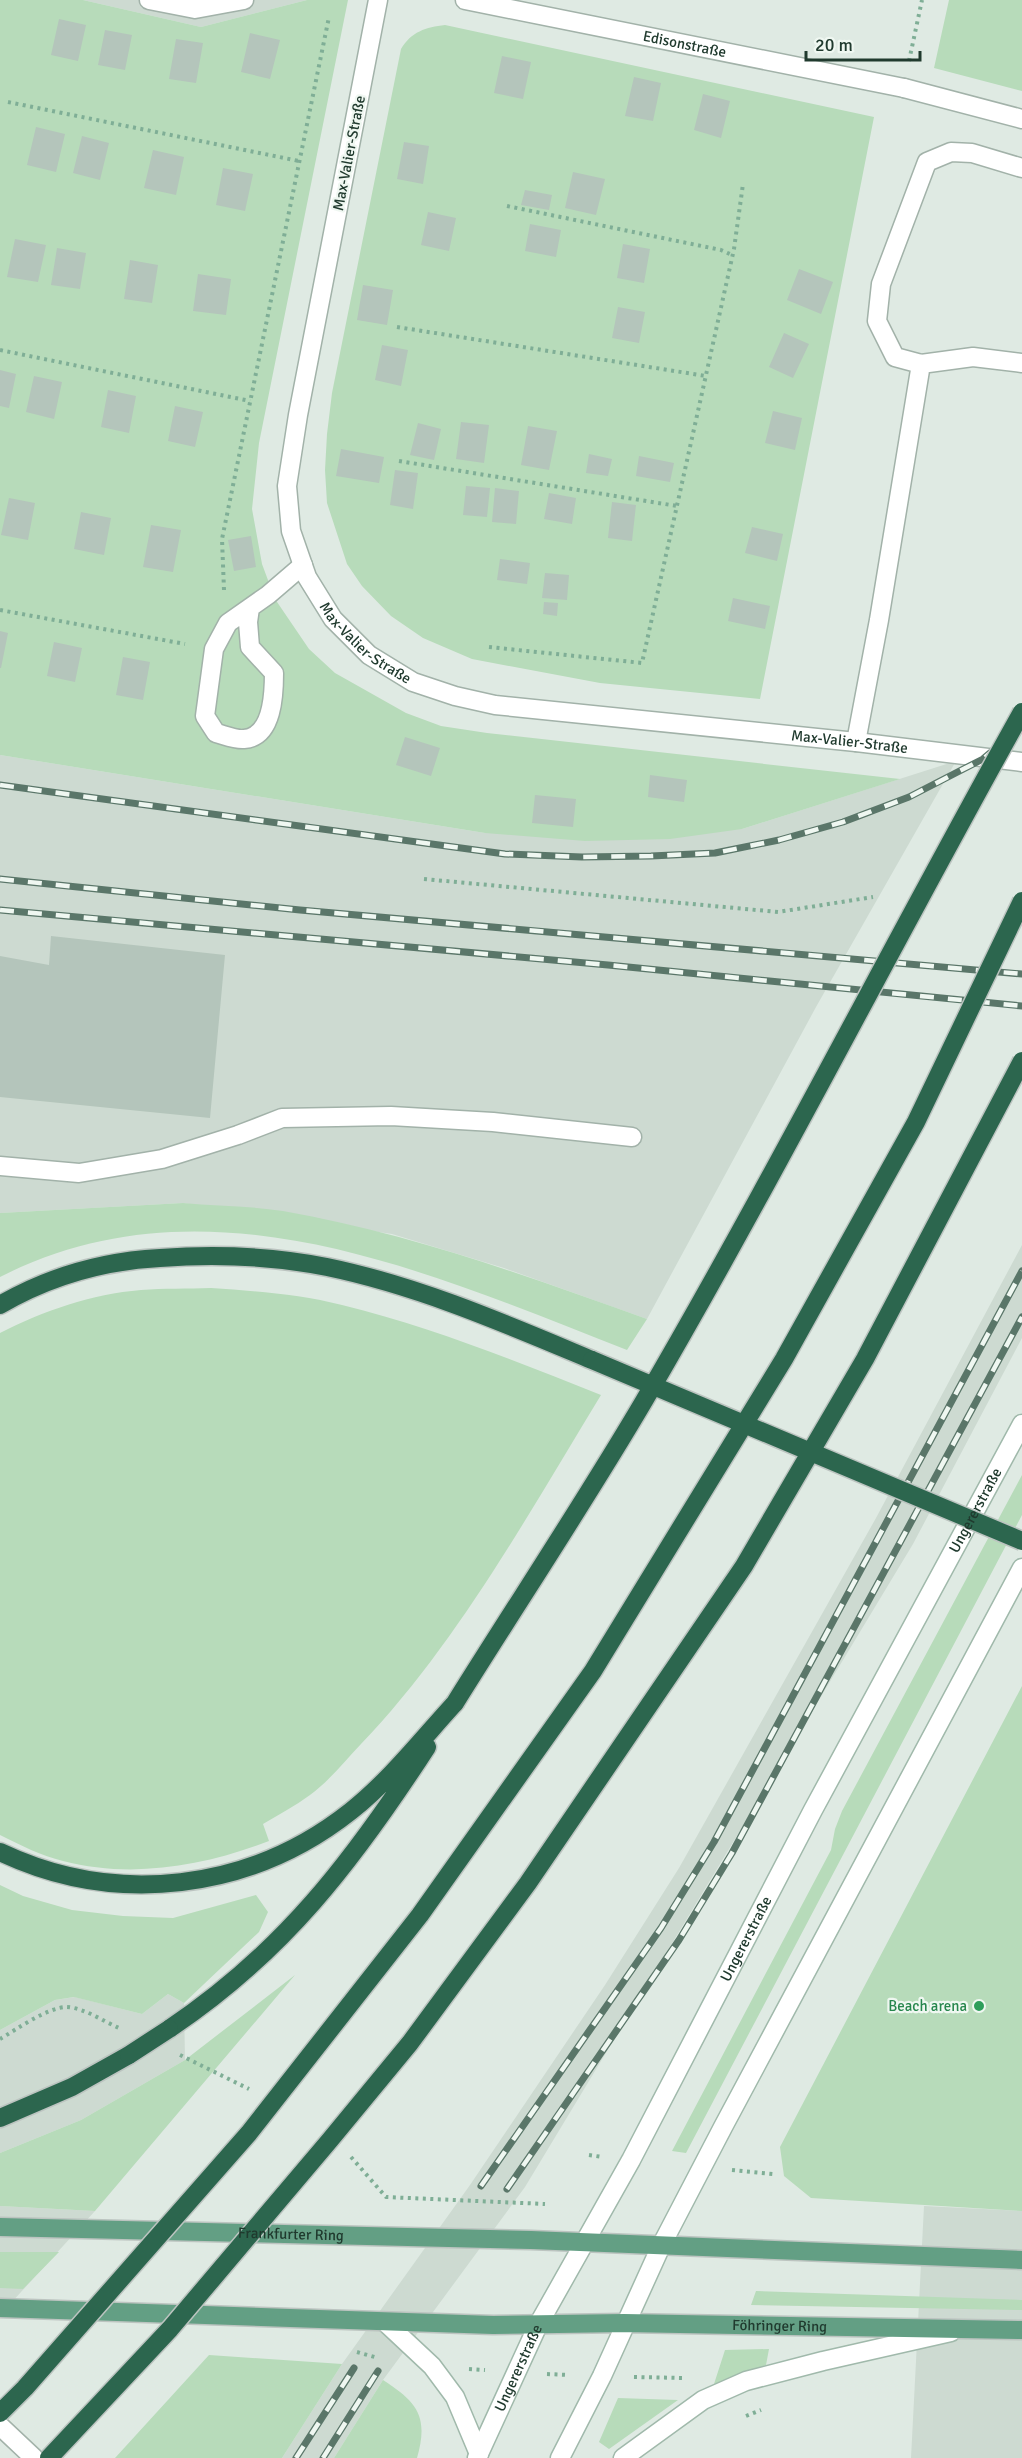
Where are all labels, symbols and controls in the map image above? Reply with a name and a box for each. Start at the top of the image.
scale bar [806,24,920,62]
street label: Edisonstraße [641,27,728,61]
text: 20 m [815,34,853,56]
street label: Max-Valier-Straße [329,94,369,212]
street label: Max-Valier-Straße [316,599,415,688]
street label: Max-Valier-Straße [790,726,909,757]
street label: Ungererstraße [945,1465,1005,1556]
street label: Ungererstraße [716,1893,776,1985]
place label: Beach arena [888,1997,967,2015]
marker: Beach arena [972,1999,986,2013]
street label: Frankfurter Ring [238,2224,344,2244]
street label: Föhringer Ring [732,2316,827,2336]
street label: Ungererstraße [491,2322,546,2414]

